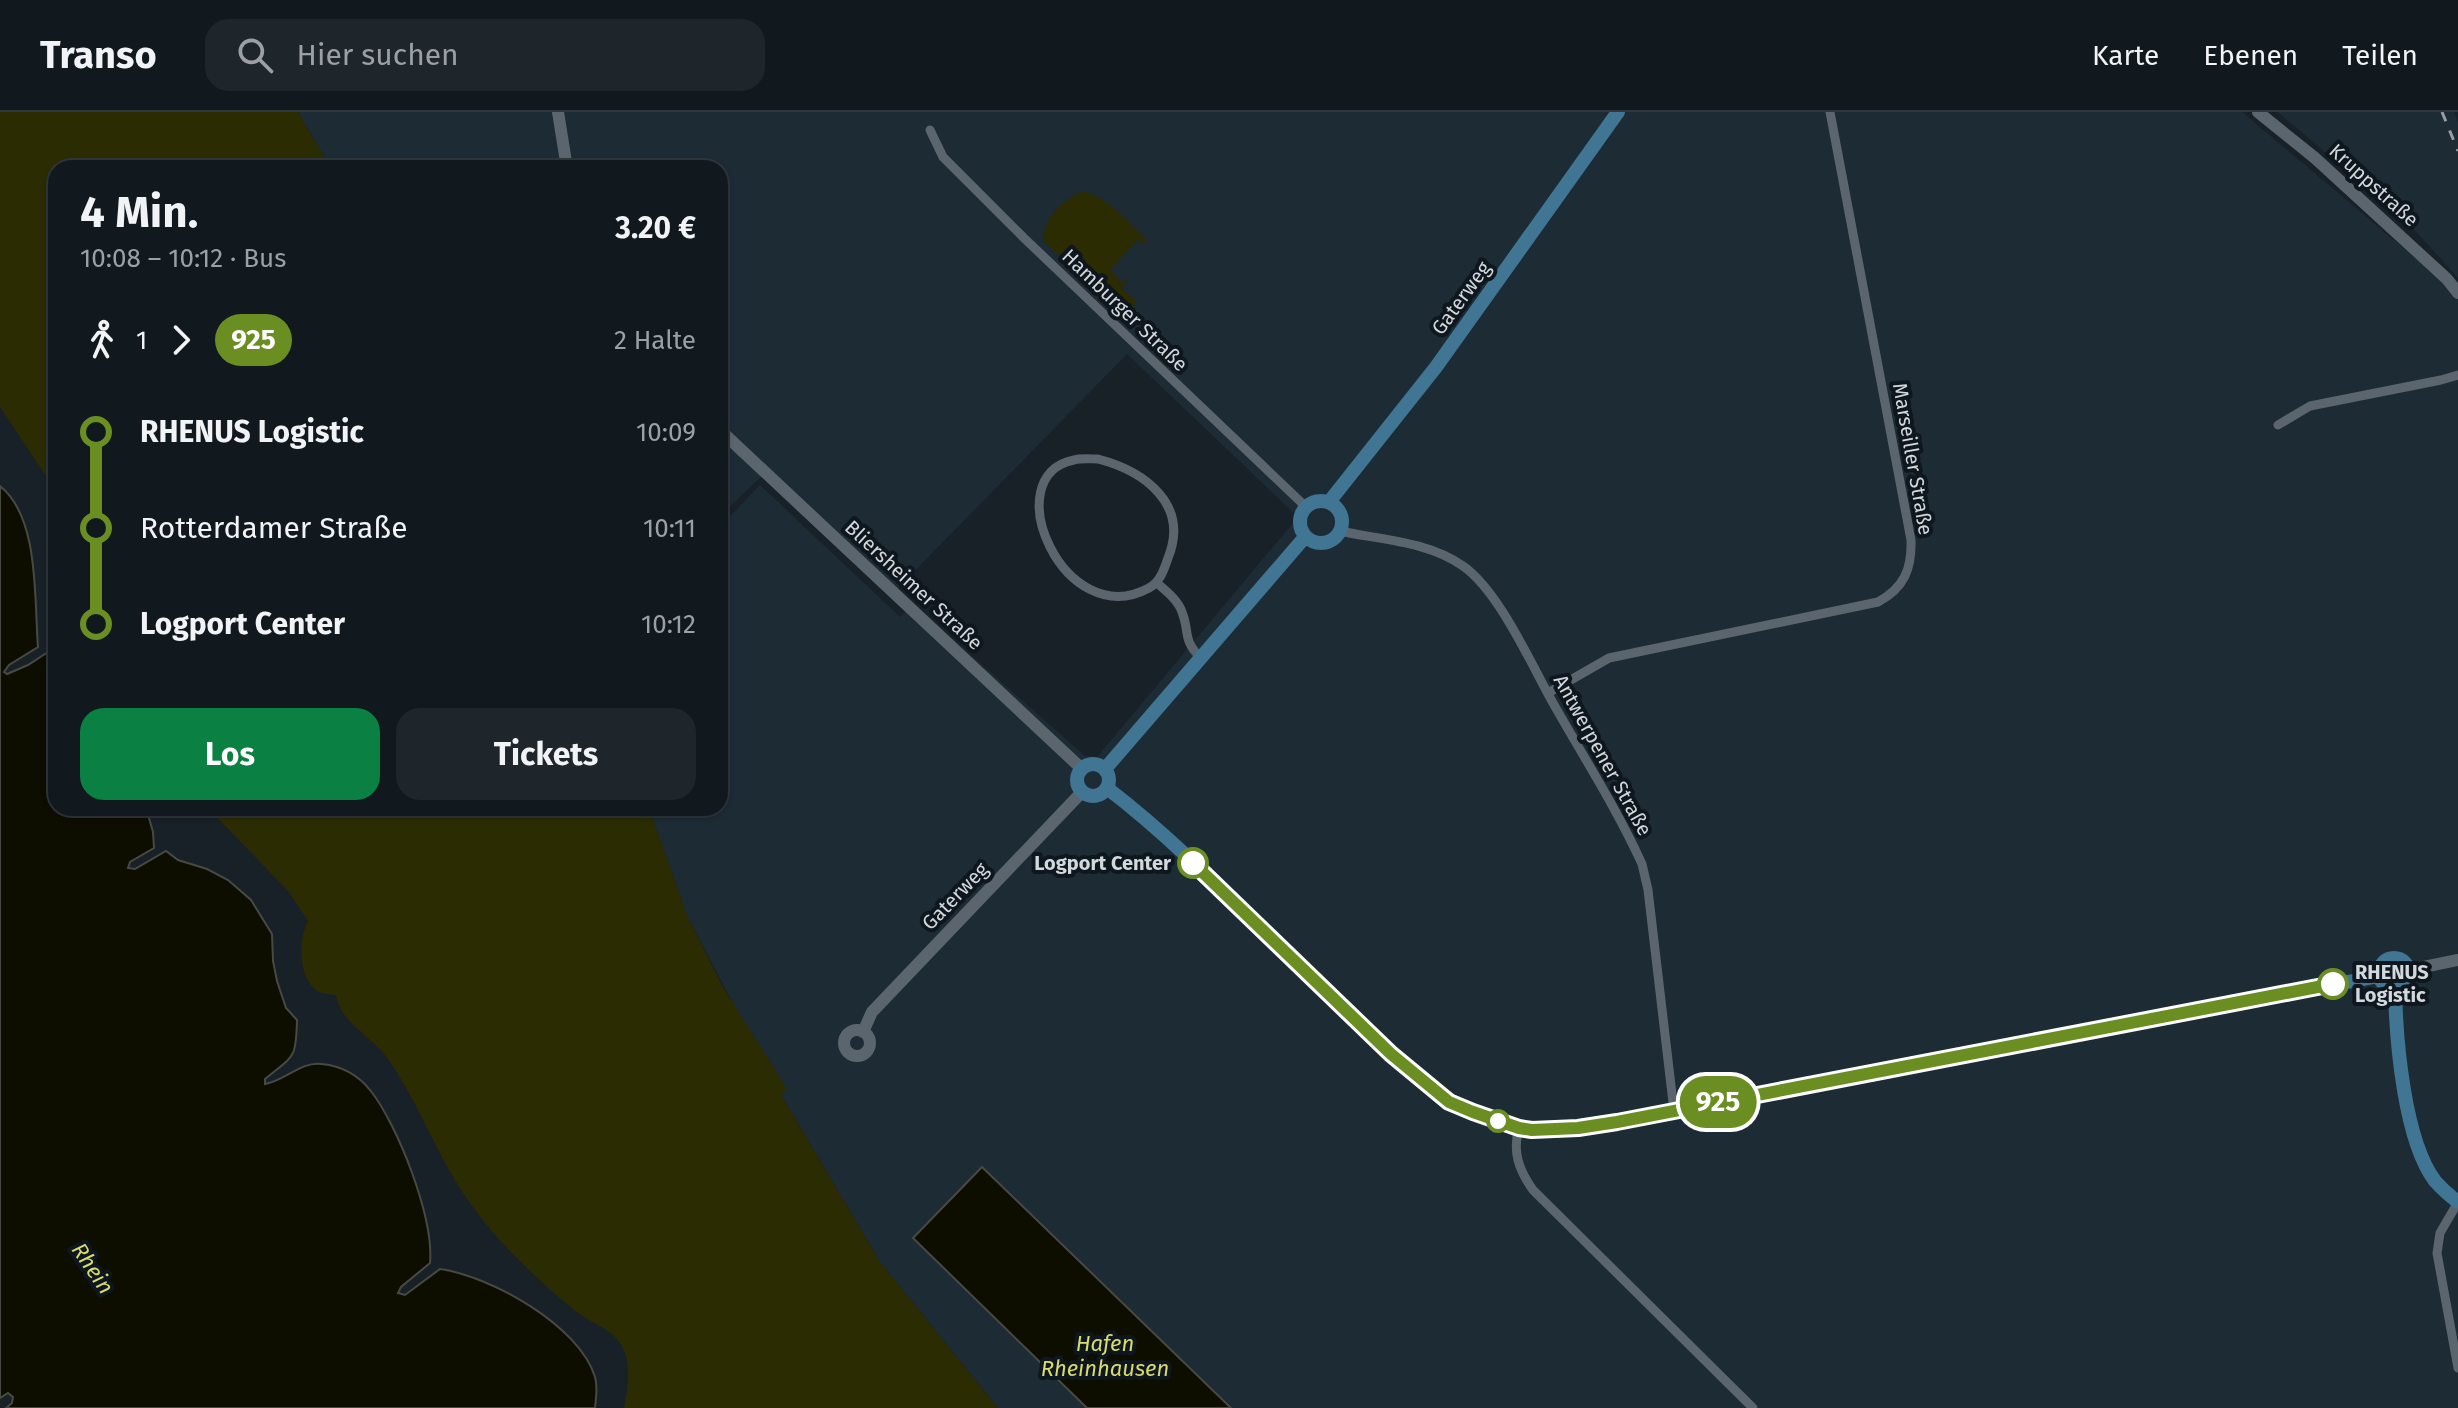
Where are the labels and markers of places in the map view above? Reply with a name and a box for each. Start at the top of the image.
marker: Logport Center [1178,848,1208,878]
place label: Logport Center [1034,851,1172,875]
place label: RHENUS Logistic [2355,960,2429,1007]
marker: RHENUS Logistic [2318,969,2348,999]
unlabelled marker [1487,1110,1509,1132]

